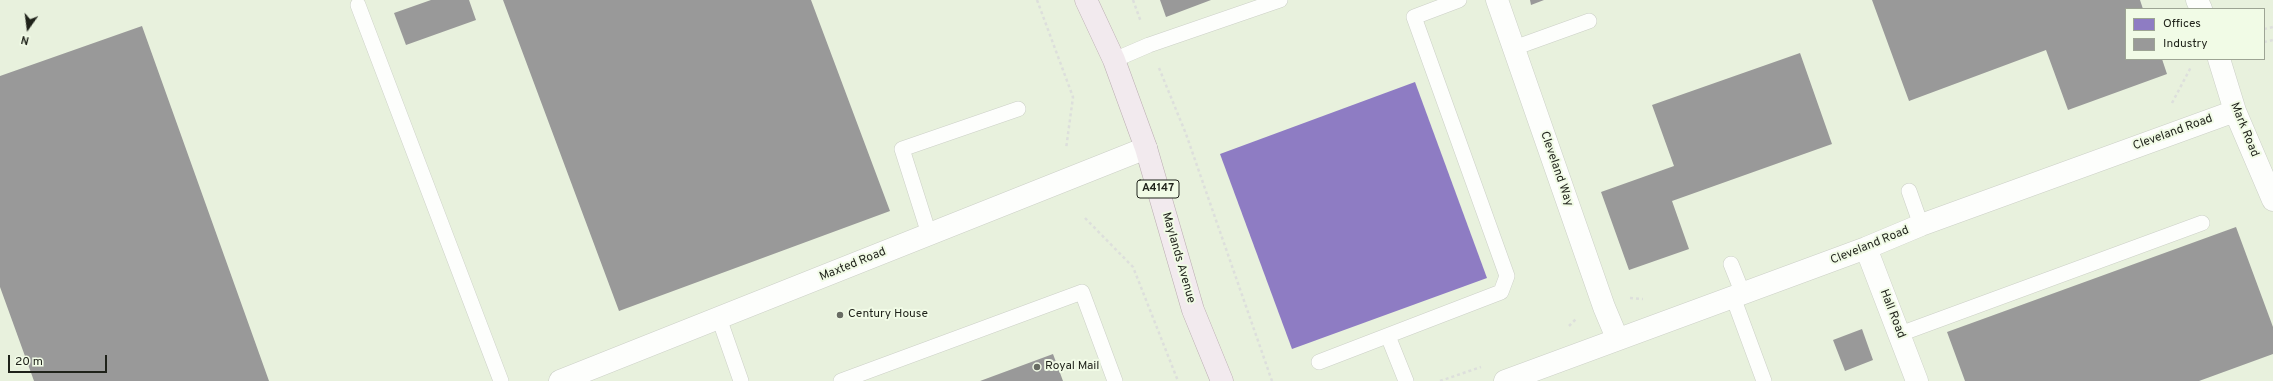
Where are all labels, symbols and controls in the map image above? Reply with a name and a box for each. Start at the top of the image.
north arrow [8,8,48,48]
legend [2125,8,2265,60]
text: Offices [2163,16,2201,32]
text: N [20,32,31,47]
text: Industry [2163,36,2208,52]
street label: Mark Road [2227,101,2261,159]
street label: Cleveland Road [2131,112,2215,154]
street label: Cleveland Way [1536,130,1576,208]
road number: A4147 [1137,180,1179,198]
street label: Maylands Avenue [1158,211,1198,305]
street label: Cleveland Road [1829,224,1911,268]
street label: Maxted Road [818,245,888,285]
street label: Hall Road [1876,288,1908,340]
place label: Century House [848,308,928,322]
marker: Century House [835,310,845,320]
scale bar [10,347,109,373]
text: 20 m [15,354,43,370]
place label: Royal Mail [1045,360,1099,374]
marker: Royal Mail [1032,362,1042,372]

